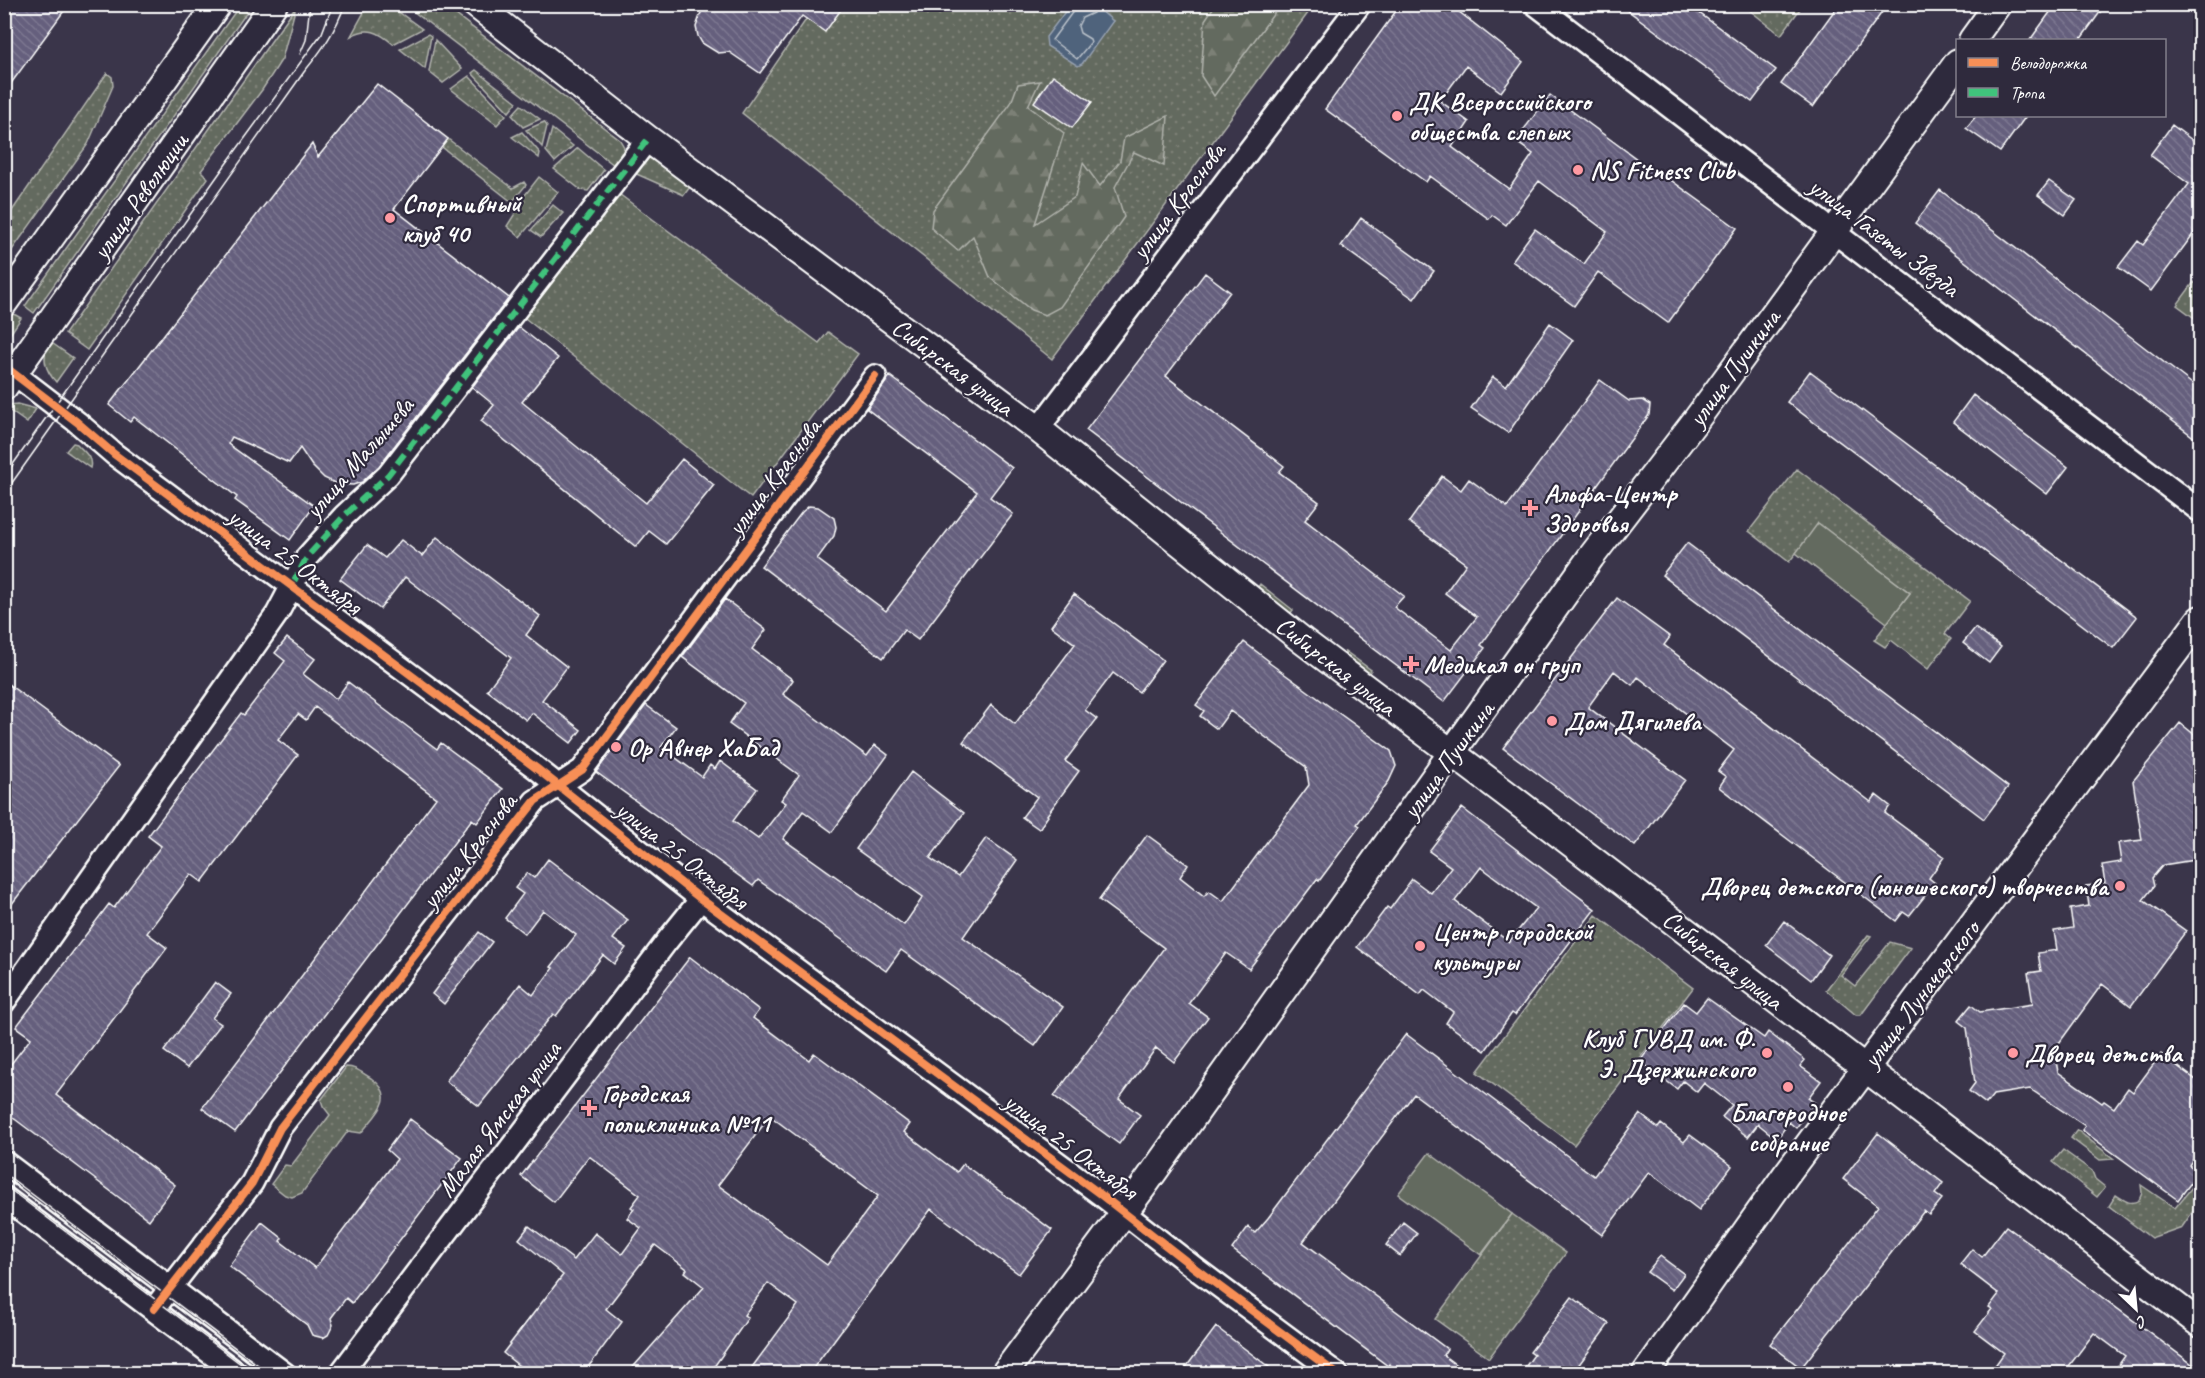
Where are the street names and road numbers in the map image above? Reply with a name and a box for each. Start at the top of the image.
street label: улица Революции [83,125,197,268]
street label: улица Краснова [1122,134,1234,268]
street label: улица Газеты Звезда [1801,168,1967,305]
street label: улица Пушкина [1679,301,1789,435]
street label: Сибирская улица [886,310,1022,425]
street label: улица Малышева [296,389,422,527]
street label: улица Краснова [718,410,830,544]
street label: улица 25 Октября [220,499,370,623]
street label: Сибирская улица [1269,609,1404,724]
street label: улица Пушкина [1393,693,1503,827]
street label: улица Краснова [412,785,526,917]
street label: улица 25 Октября [608,792,756,918]
street label: Сибирская улица [1656,903,1791,1018]
street label: улица Луначарского [1854,912,1989,1076]
street label: Малая Ямская улица [429,1033,569,1204]
street label: улица 25 Октября [996,1084,1146,1208]

